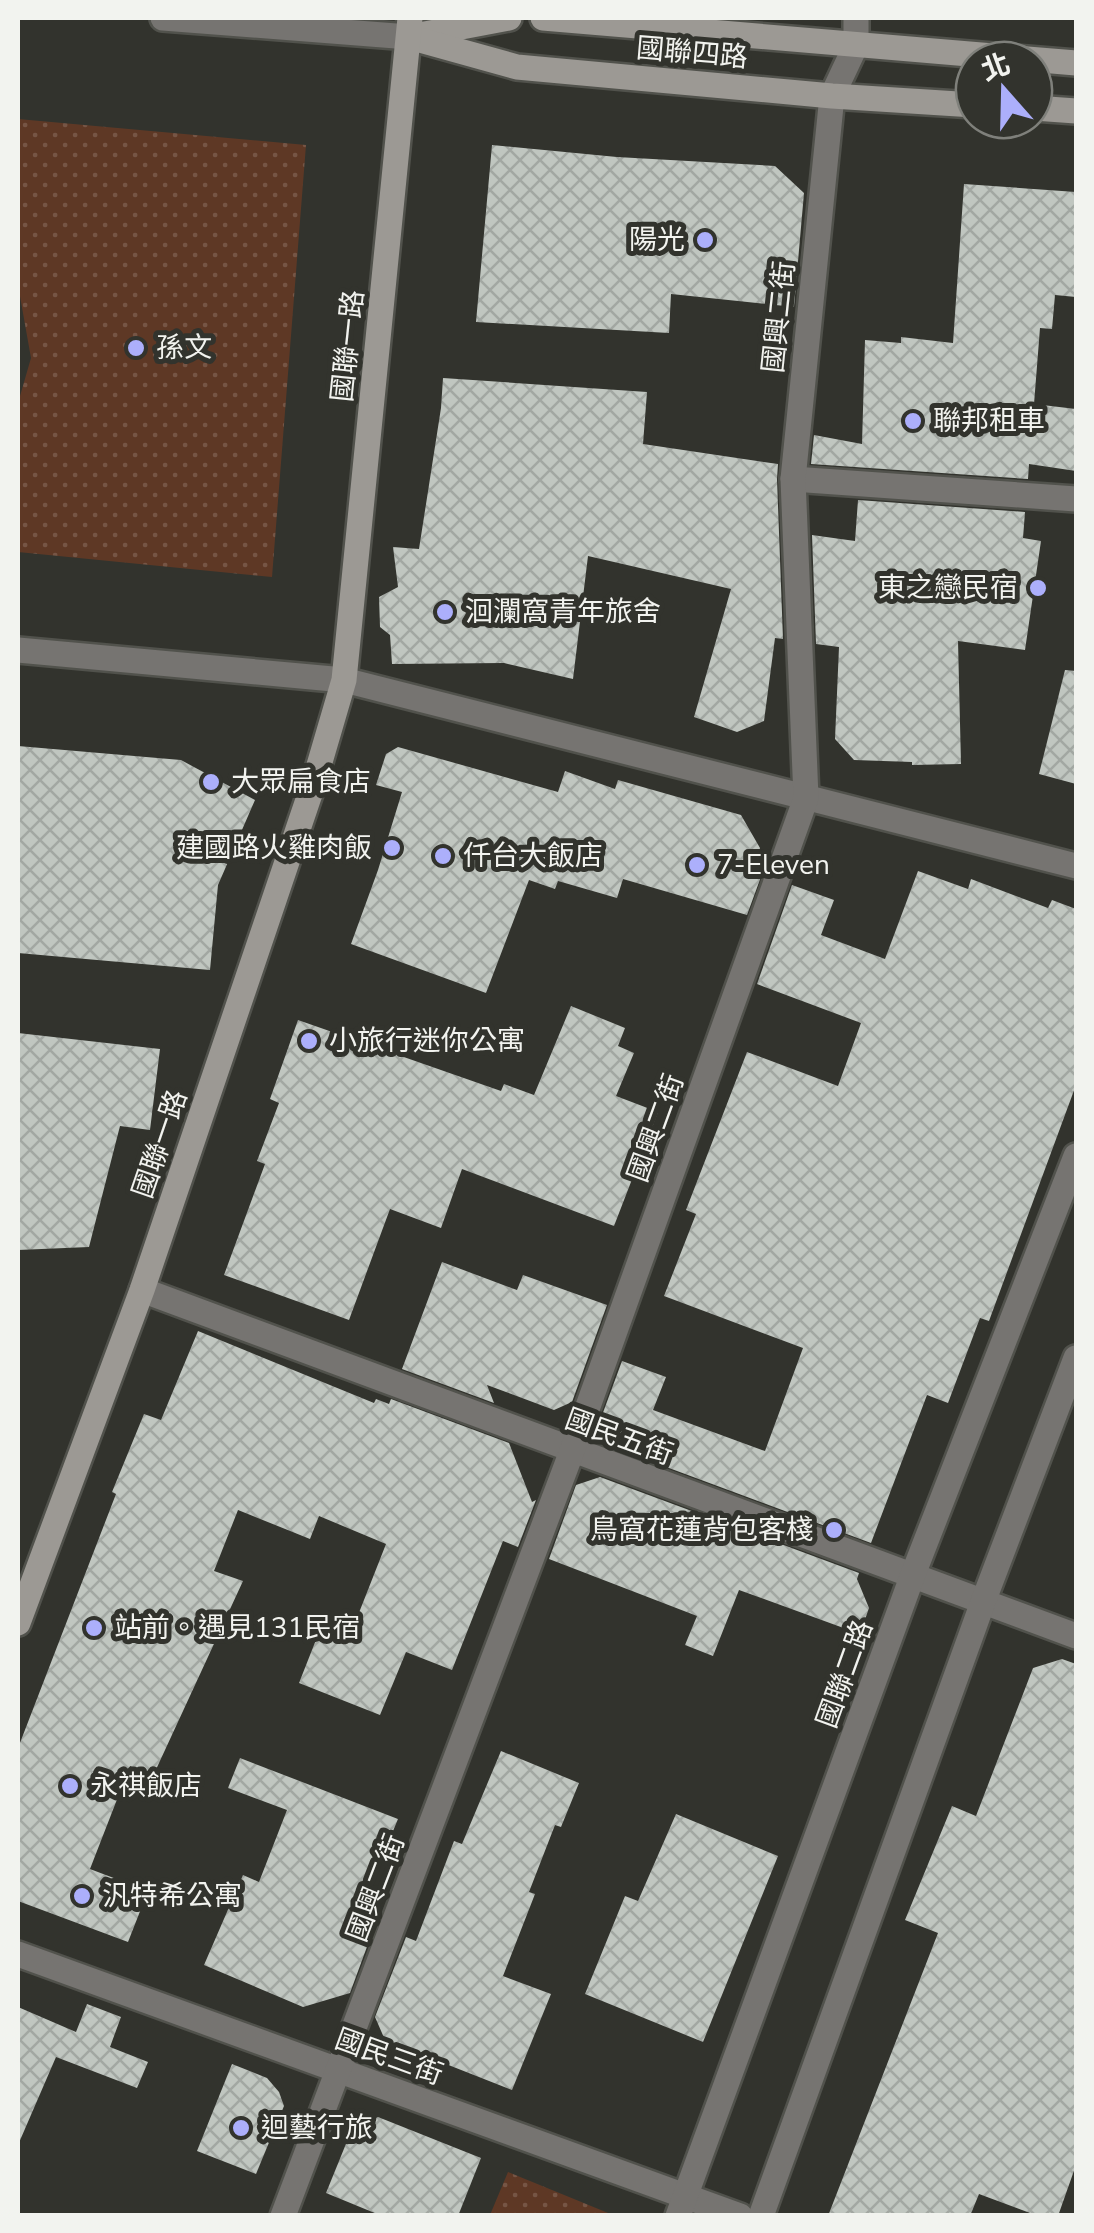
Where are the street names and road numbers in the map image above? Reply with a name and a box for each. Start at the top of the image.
street label: 國聯四路 [635,29,749,77]
street label: 國興二街 [754,259,804,375]
street label: 國聯一路 [323,288,373,404]
street label: 國興二街 [619,1069,693,1187]
street label: 國聯一路 [124,1085,196,1203]
street label: 國民五街 [560,1400,678,1474]
street label: 國聯二路 [808,1615,882,1733]
street label: 國興二街 [338,1829,414,1947]
street label: 國民三街 [330,2020,448,2094]

